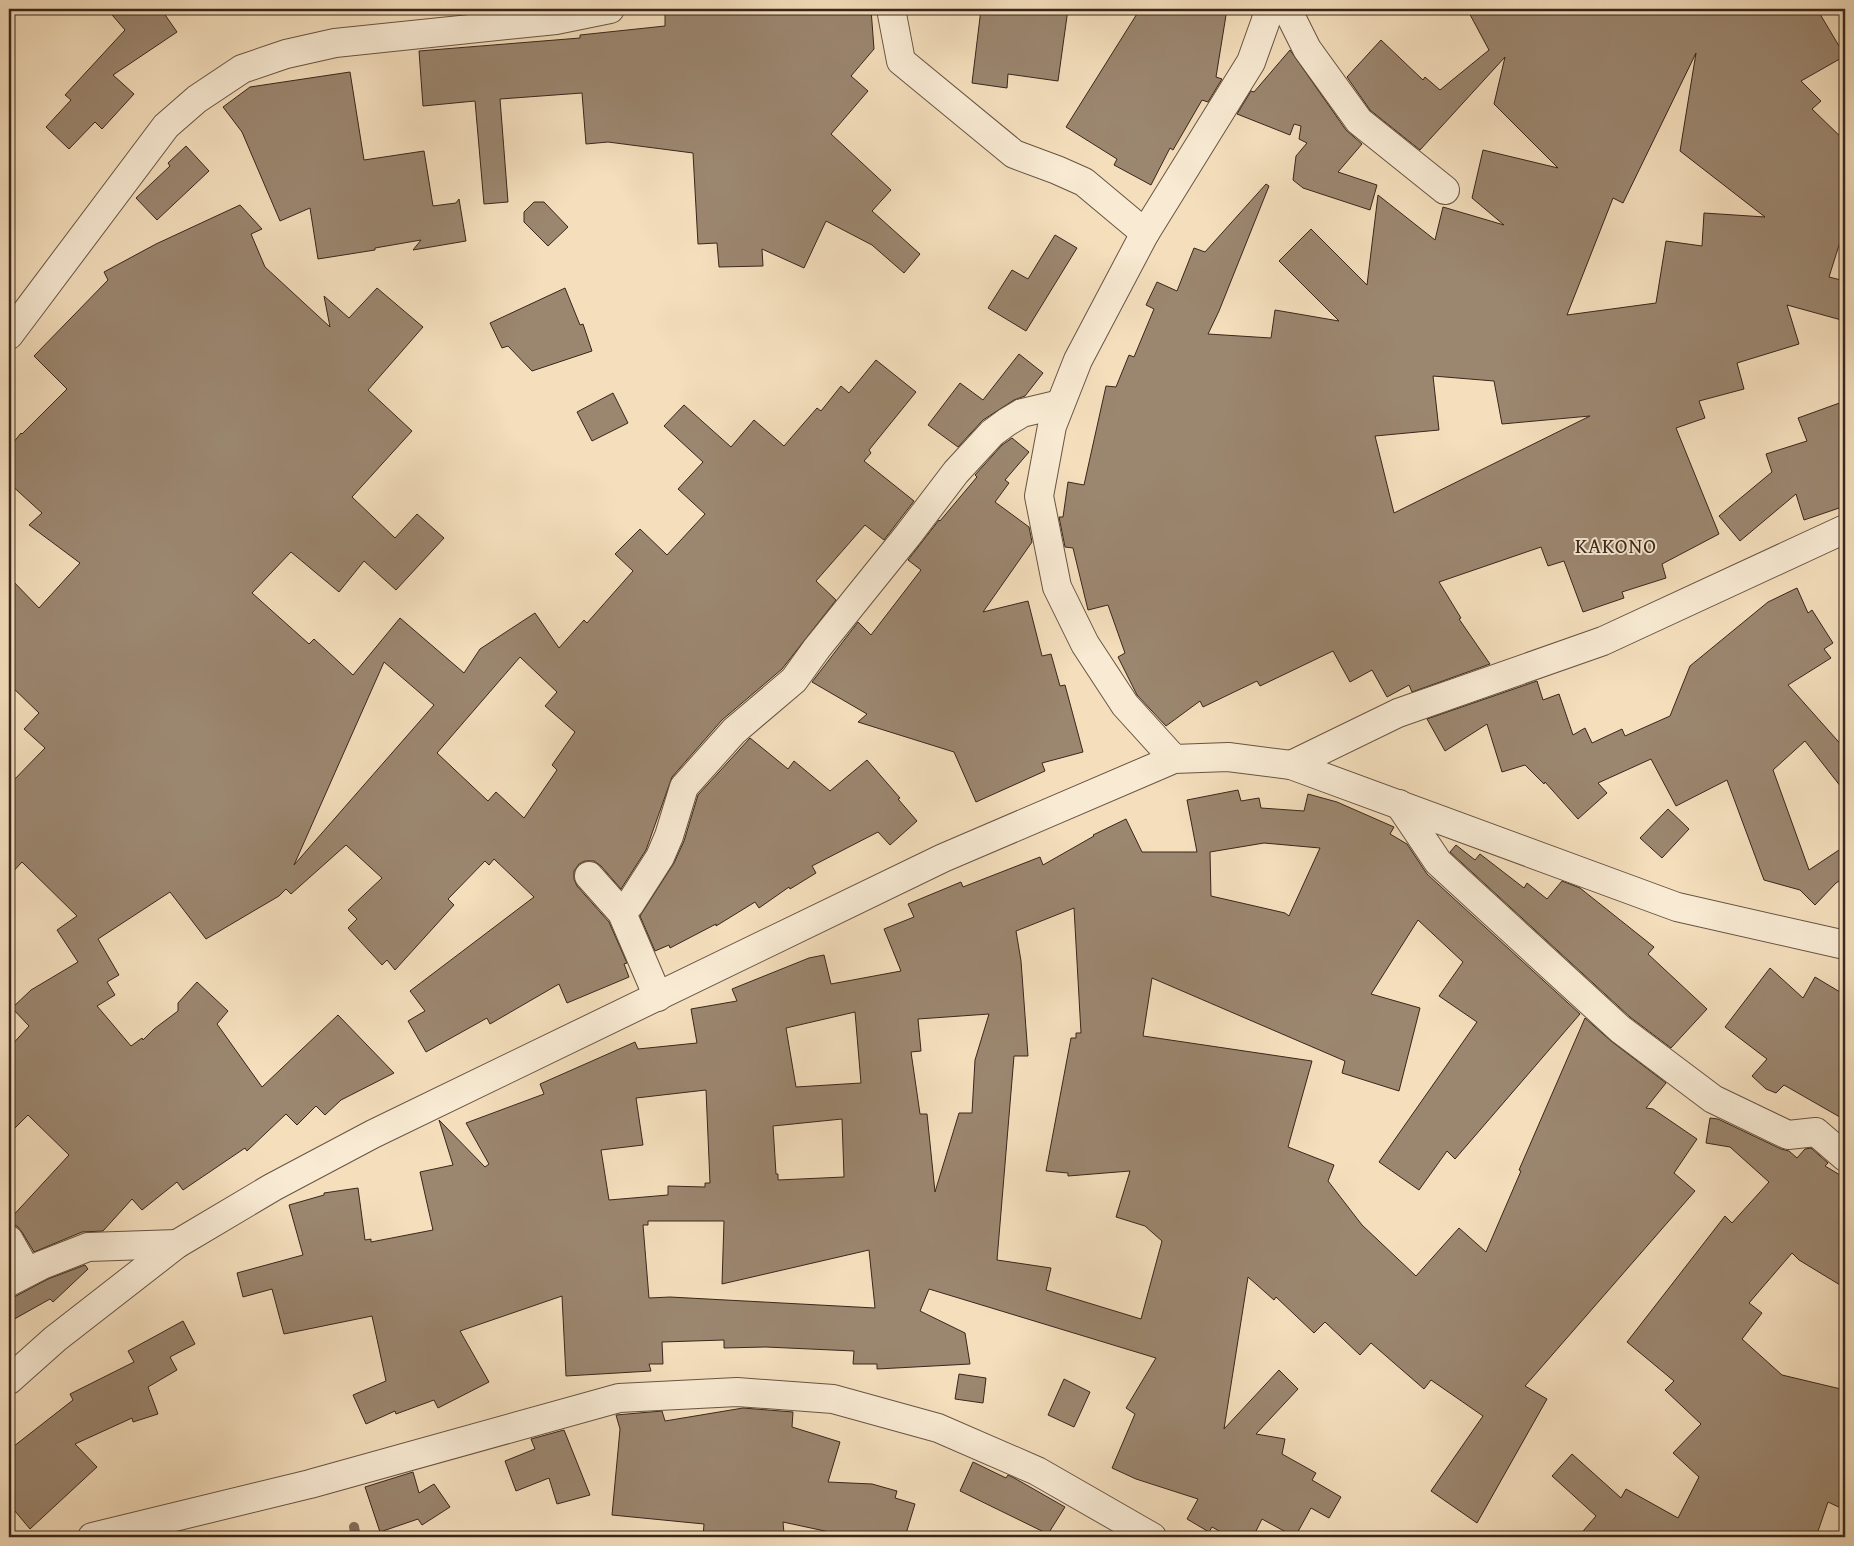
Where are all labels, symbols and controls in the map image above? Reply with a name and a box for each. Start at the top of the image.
district label: KAKONO [1575,530,1657,561]

